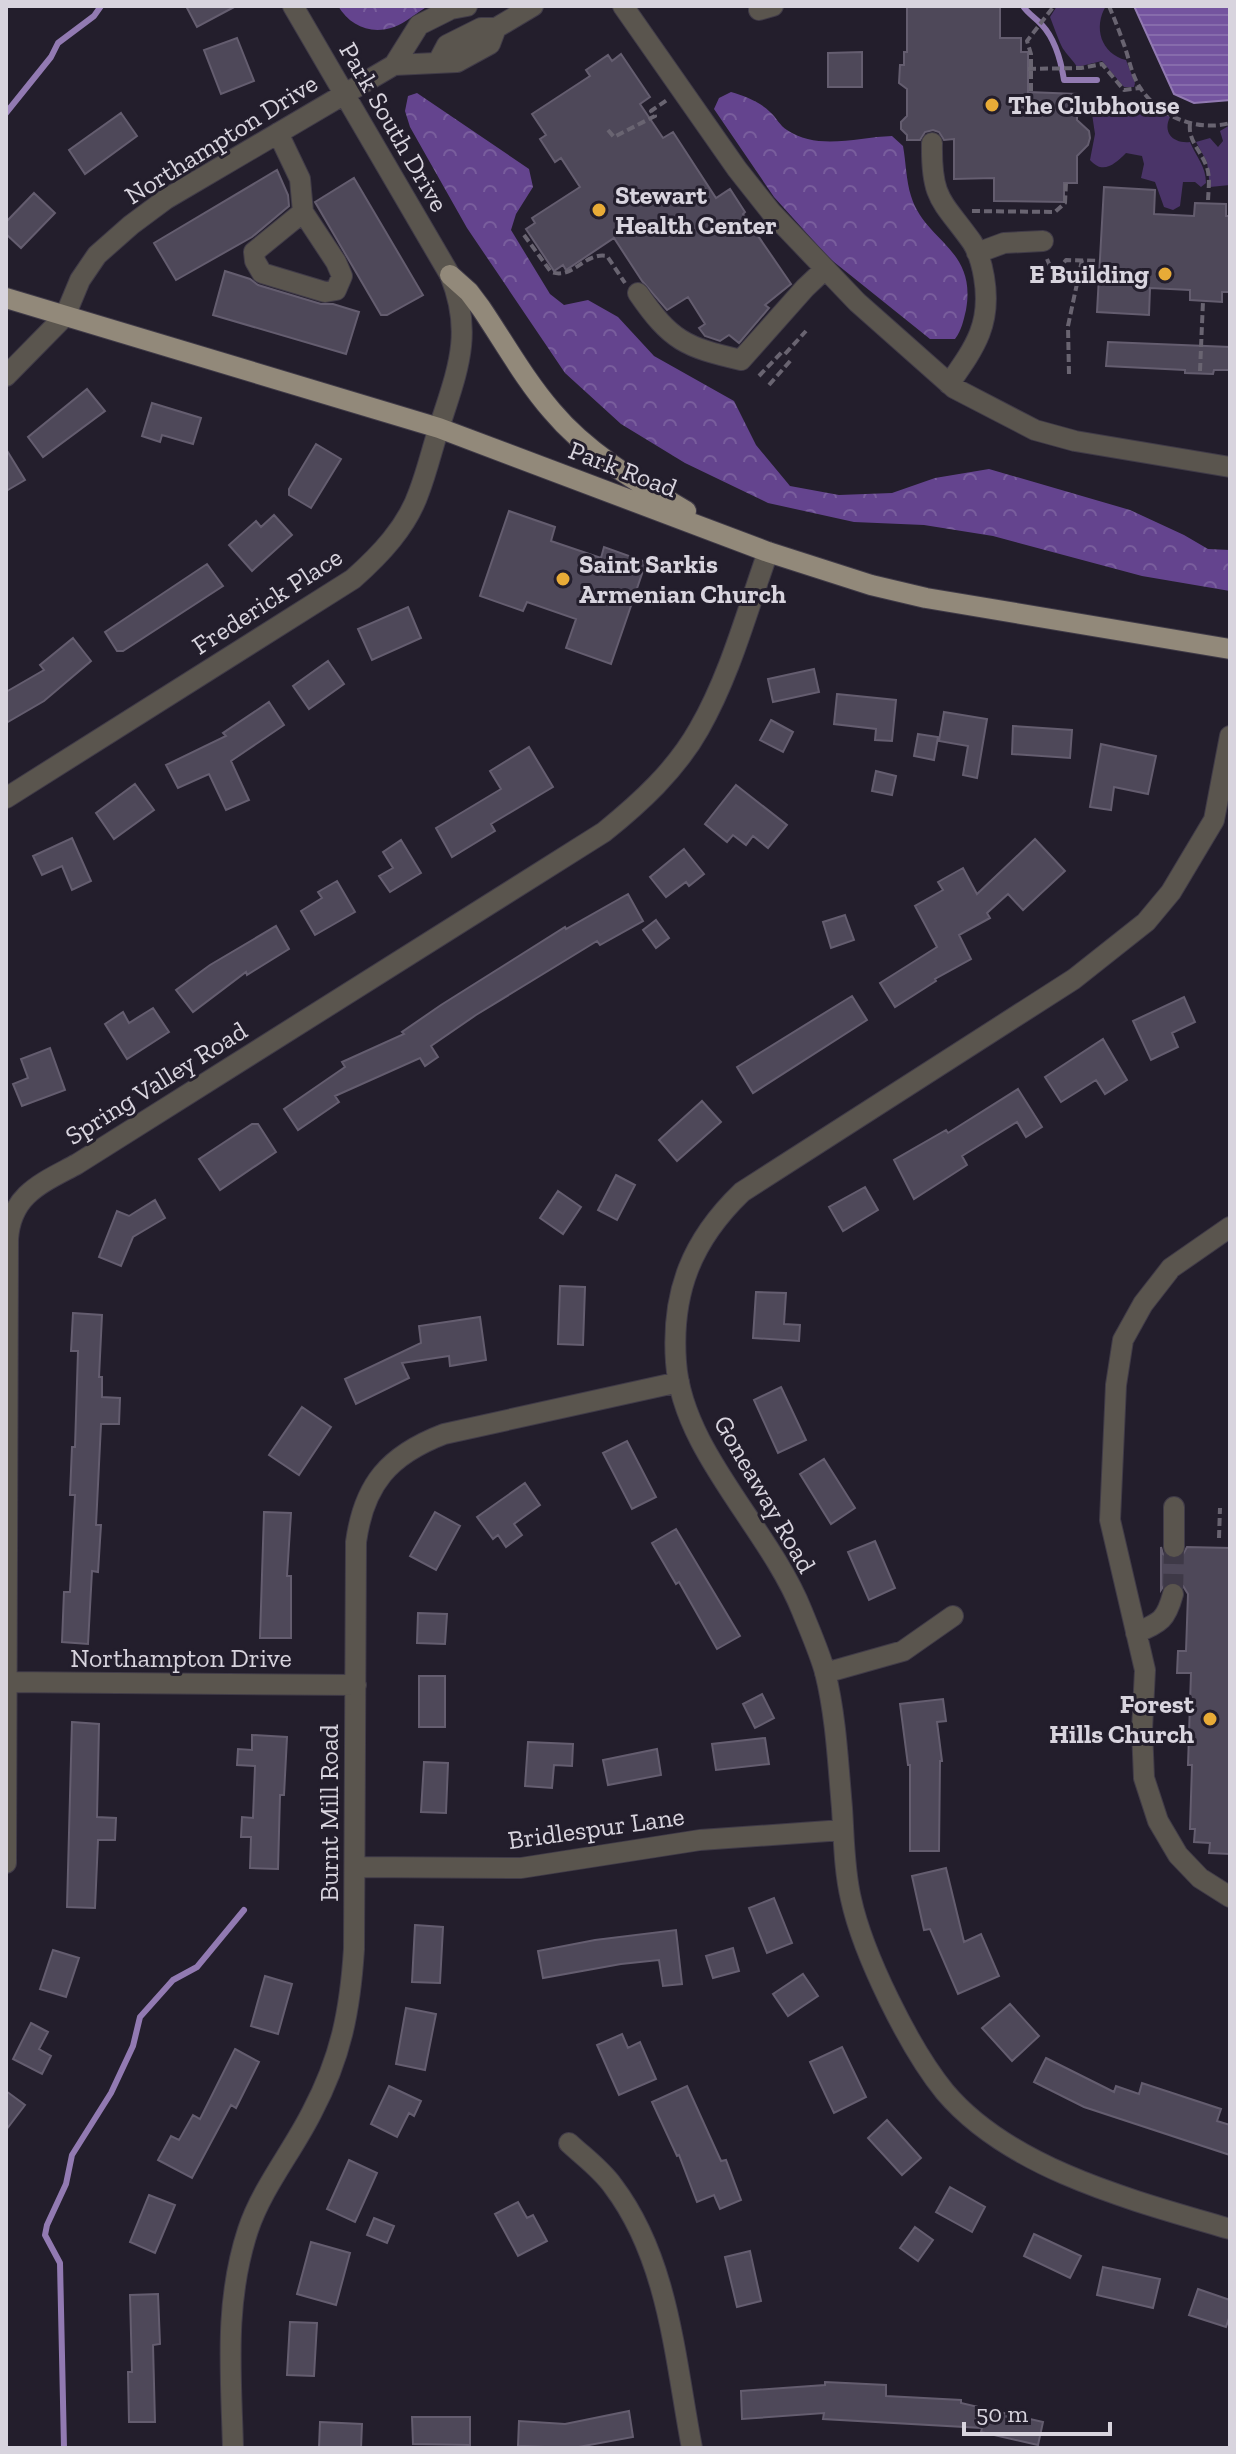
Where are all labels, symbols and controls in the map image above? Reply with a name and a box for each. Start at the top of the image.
street label: Park South Drive [333,37,455,217]
street label: Northampton Drive [119,67,323,211]
place label: The Clubhouse [1008,89,1180,121]
marker: The Clubhouse [983,96,1001,114]
place label: Stewart Health Center [615,179,777,241]
marker: Stewart Health Center [590,201,608,219]
place label: E Building [1029,258,1149,290]
marker: E Building [1156,265,1174,283]
street label: Park Road [564,434,682,504]
street label: Frederick Place [186,541,348,661]
place label: Saint Sarkis Armenian Church [579,548,786,610]
marker: Saint Sarkis Armenian Church [554,570,572,588]
street label: Spring Valley Road [59,1014,253,1152]
street label: Goneaway Road [707,1409,823,1579]
street label: Northampton Drive [70,1642,292,1674]
place label: Forest Hills Church [1049,1688,1195,1750]
marker: Forest Hills Church [1201,1710,1219,1728]
street label: Burnt Mill Road [313,1724,345,1902]
street label: Bridlespur Lane [506,1800,686,1856]
scale bar [964,2386,1110,2436]
text: 50 m [976,2399,1029,2428]

